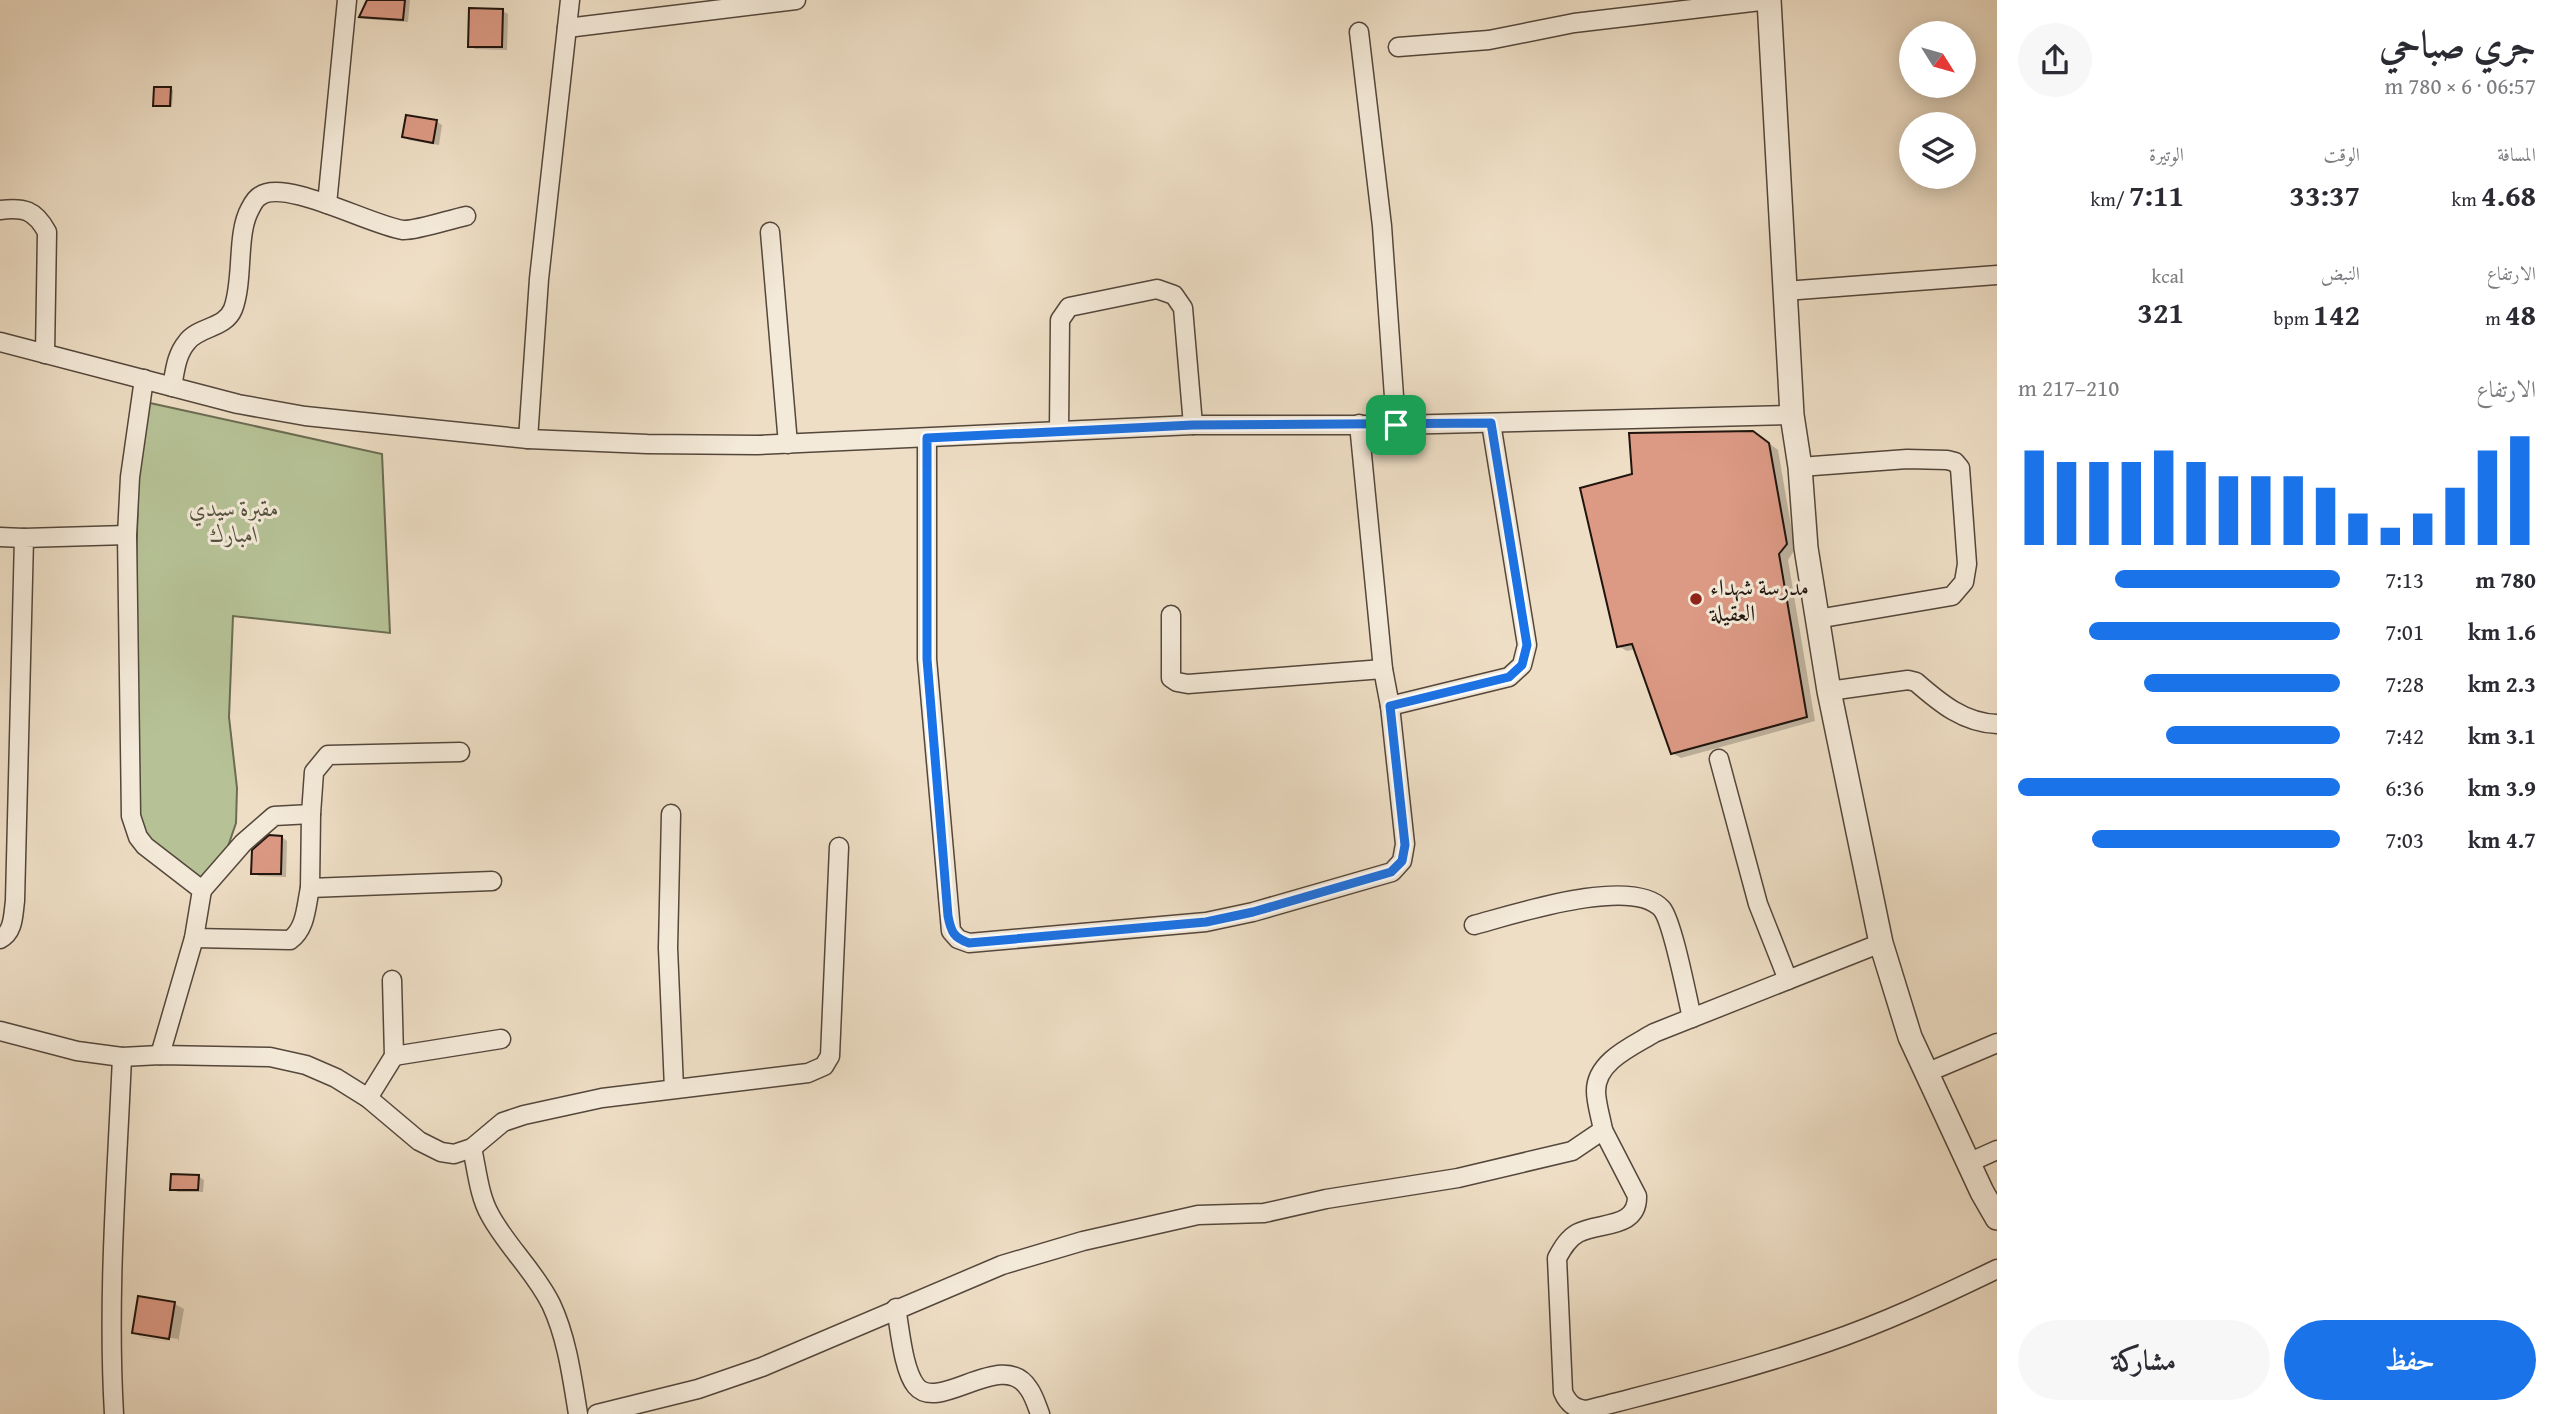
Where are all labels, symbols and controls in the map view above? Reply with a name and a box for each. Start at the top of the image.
text: جري صباحي [2379,15,2536,71]
north arrow [1899,21,1976,98]
map controls [1899,21,1976,189]
button: share [2018,23,2092,97]
text: 06:57 · 6 × 780 m [2384,69,2536,102]
button: layers [1899,112,1976,189]
text: الوتيرة [2149,140,2184,168]
text: الوقت [2324,140,2360,168]
text: المسافة [2497,140,2536,168]
text: 7:11 [2129,173,2184,217]
text: 33:37 [2289,173,2360,217]
text: 4.68 [2481,173,2536,217]
text: /km [2091,185,2129,213]
text: km [2452,185,2481,213]
text: النبض [2321,259,2360,287]
text: الارتفاع [2487,259,2536,287]
text: kcal [2152,262,2184,290]
text: 321 [2137,290,2184,334]
text: 142 [2313,292,2360,336]
text: 48 [2505,292,2536,336]
text: bpm [2274,304,2313,332]
text: m [2485,304,2505,332]
text: 210–217 m [2018,371,2119,404]
text: الارتفاع [2476,372,2536,405]
pin [1366,395,1426,455]
icon: arrive [1377,406,1415,444]
park label: مقبرة سيدي امبارك [189,491,279,550]
text: 7:13 [2385,563,2424,596]
text: 780 m [2475,563,2536,596]
place label: مدرسة شهداء العقيلة [1709,570,1809,629]
marker: مدرسة شهداء العقيلة [1688,591,1704,607]
text: 7:01 [2385,615,2424,648]
text: 1.6 km [2468,615,2536,648]
text: 7:28 [2385,667,2424,700]
text: 2.3 km [2468,667,2536,700]
text: 7:42 [2385,719,2424,752]
text: 3.1 km [2468,719,2536,752]
text: 6:36 [2385,771,2424,804]
text: 3.9 km [2468,771,2536,804]
text: 7:03 [2385,823,2424,856]
text: 4.7 km [2468,823,2536,856]
button: مشاركة [2018,1320,2270,1400]
button: حفظ [2284,1320,2536,1400]

